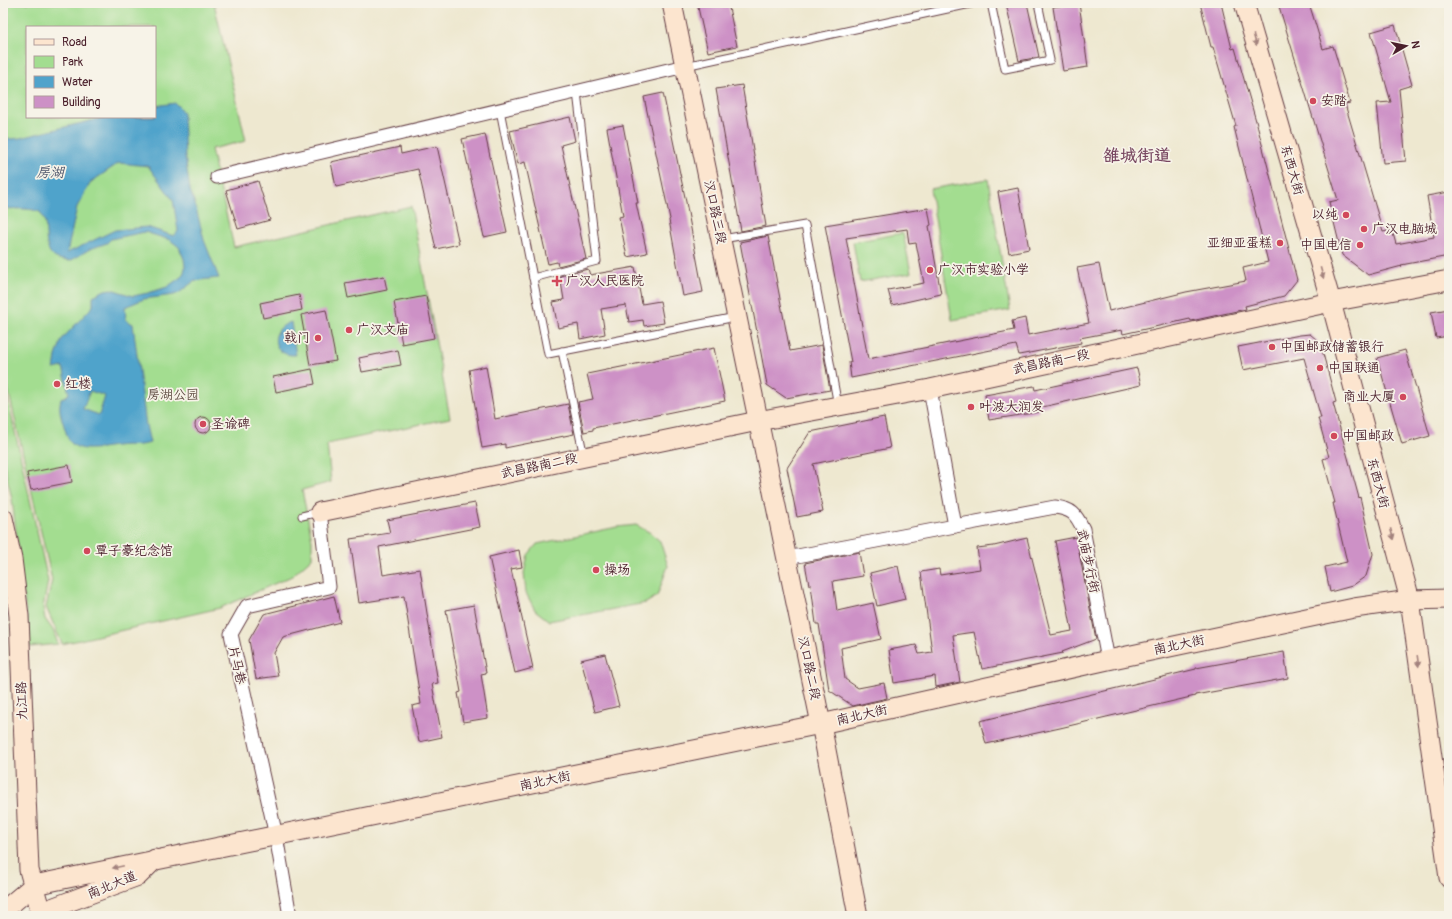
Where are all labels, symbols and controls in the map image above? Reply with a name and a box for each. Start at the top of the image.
legend [26,26,156,118]
north arrow [1386,26,1426,66]
text: Road [62,35,87,50]
one-way arrow [1252,35,1258,47]
text: N [1408,40,1422,50]
text: Park [62,55,83,70]
text: Water [62,75,93,90]
place label: 安踏 [1321,93,1347,109]
text: Building [62,95,101,110]
marker: 安踏 [1308,96,1318,106]
street label: 东西大街 [1277,143,1307,197]
district label: 雒城街道 [1103,145,1171,166]
water label: 房湖 [36,164,66,181]
street label: 汉口路三段 [700,179,730,245]
place label: 以纯 [1312,207,1338,223]
marker: 以纯 [1341,210,1351,220]
place label: 广汉电脑城 [1372,221,1437,237]
marker: 广汉电脑城 [1359,224,1369,234]
place label: 亚细亚蛋糕 [1207,235,1272,251]
place label: 中国电信 [1300,237,1352,253]
marker: 亚细亚蛋糕 [1275,238,1285,248]
marker: 中国电信 [1355,240,1365,250]
place label: 广汉市实验小学 [938,262,1029,278]
marker: 广汉市实验小学 [925,265,935,275]
one-way arrow [1319,267,1325,279]
place label: 广汉人民医院 [566,273,644,289]
marker: 广汉人民医院 [551,275,563,287]
place label: 广汉文庙 [357,322,409,338]
marker: 广汉文庙 [344,325,354,335]
place label: 戟门 [284,330,310,346]
marker: 戟门 [313,333,323,343]
place label: 中国邮政储蓄银行 [1280,339,1384,355]
marker: 中国邮政储蓄银行 [1267,342,1277,352]
street label: 武昌路南一段 [1011,346,1091,378]
place label: 中国联通 [1328,360,1380,376]
marker: 中国联通 [1315,363,1325,373]
place label: 红楼 [65,376,91,392]
marker: 红楼 [52,379,62,389]
park label: 房湖公园 [147,387,199,403]
place label: 商业大厦 [1343,389,1395,405]
marker: 商业大厦 [1398,392,1408,402]
place label: 叶波大润发 [979,399,1044,415]
marker: 叶波大润发 [966,402,976,412]
place label: 圣谕碑 [211,416,250,432]
marker: 圣谕碑 [198,419,208,429]
place label: 中国邮政 [1342,428,1394,444]
marker: 中国邮政 [1329,431,1339,441]
street label: 武昌路南二段 [499,450,579,482]
street label: 东西大街 [1364,456,1392,510]
street label: 武庙步行街 [1073,528,1103,594]
one-way arrow [1389,528,1395,540]
place label: 覃子豪纪念馆 [95,543,173,559]
marker: 覃子豪纪念馆 [82,546,92,556]
place label: 操场 [604,562,630,578]
marker: 操场 [591,565,601,575]
street label: 南北大街 [1152,632,1206,658]
street label: 汉口路二段 [794,635,824,701]
street label: 片马巷 [225,644,249,686]
one-way arrow [1415,655,1421,667]
street label: 九江路 [13,681,31,721]
street label: 南北大街 [835,701,889,729]
street label: 南北大街 [518,768,572,794]
one-way arrow [112,864,124,870]
street label: 南北大道 [85,868,139,902]

